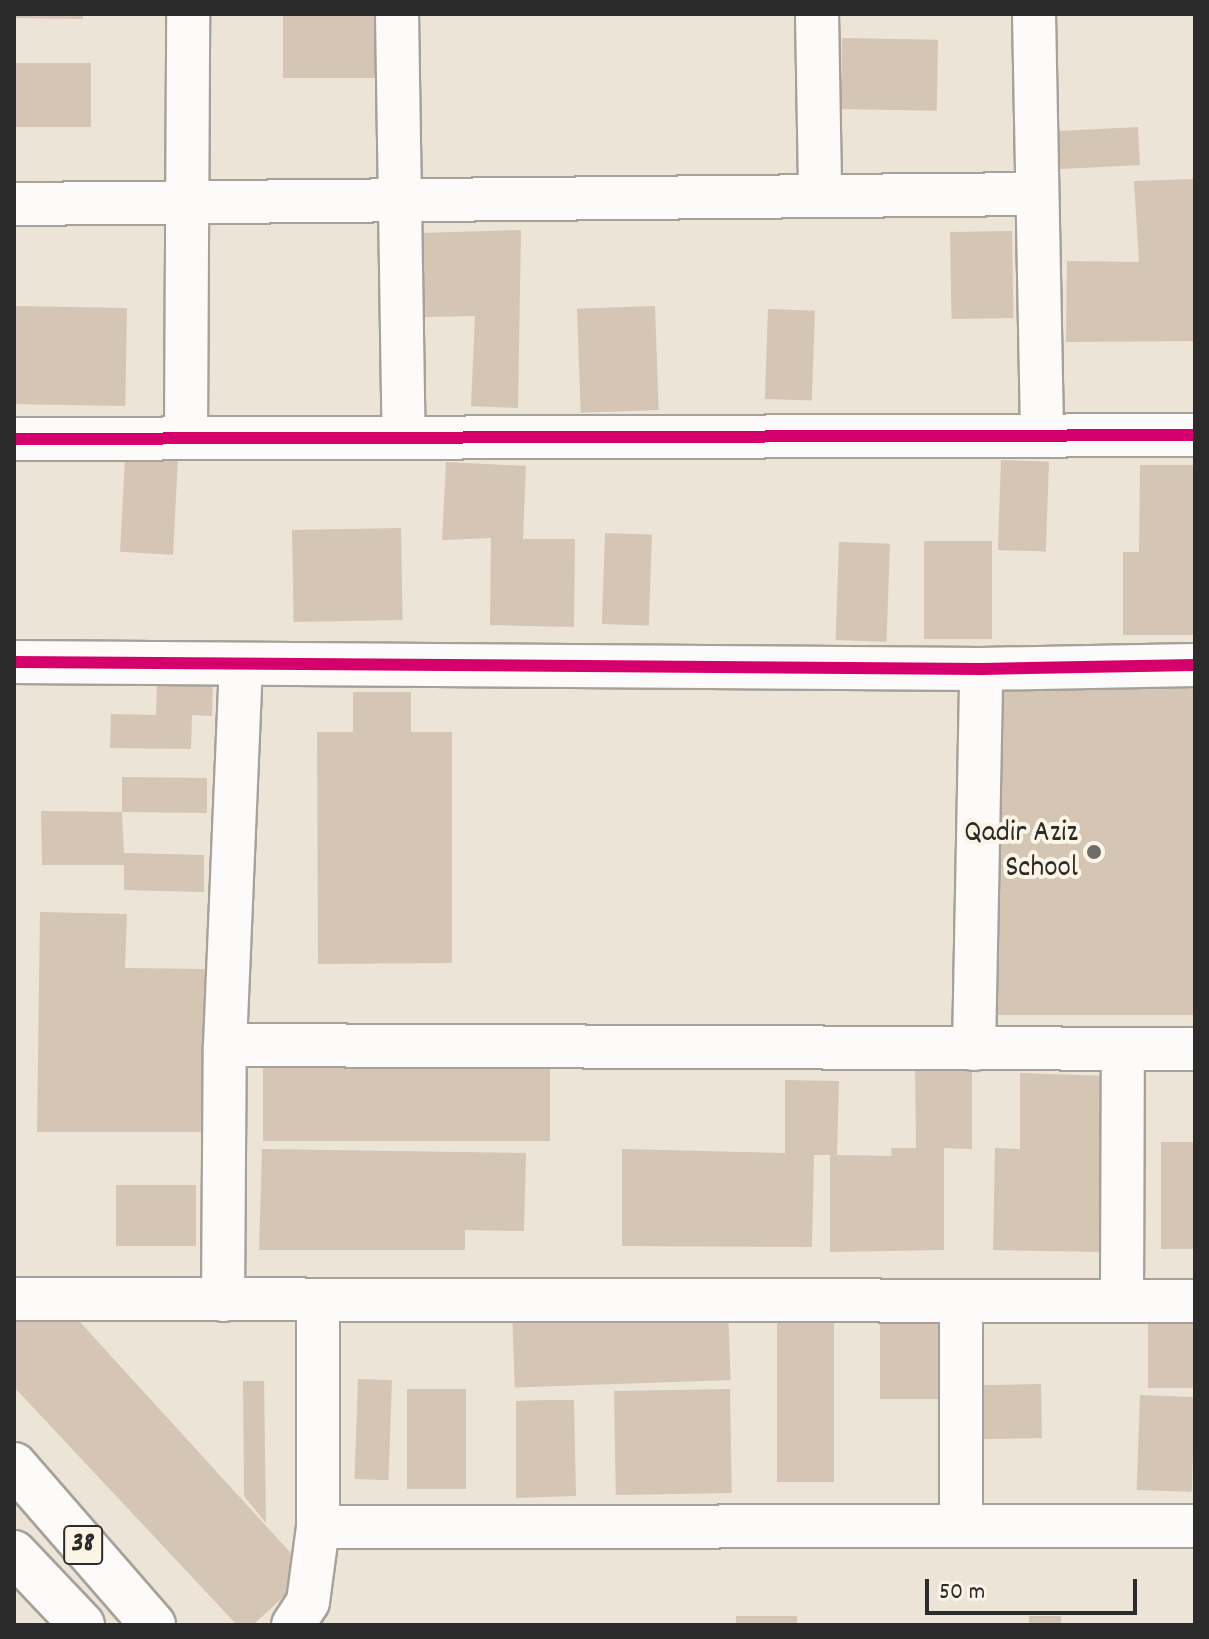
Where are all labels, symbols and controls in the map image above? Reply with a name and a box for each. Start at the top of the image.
place label: Qadir Aziz School [964,817,1078,888]
marker: Qadir Aziz School [1085,843,1103,861]
road number: 38 [63,1521,103,1569]
scale bar [929,1563,1141,1613]
text: 50 m [939,1576,985,1610]

